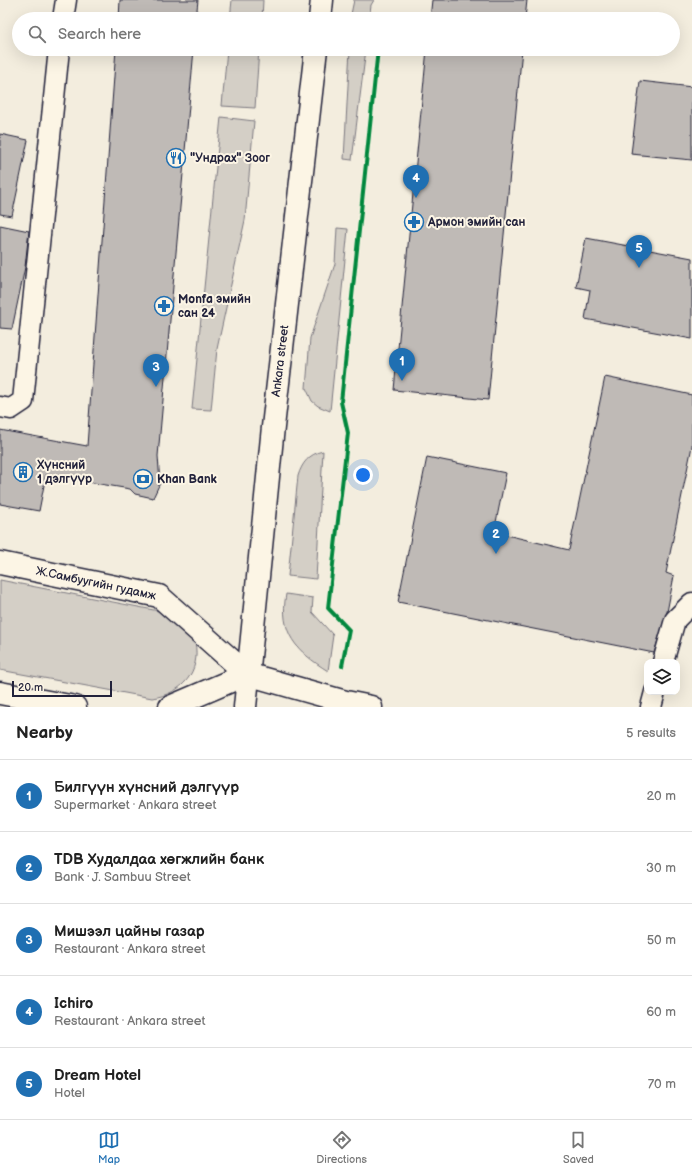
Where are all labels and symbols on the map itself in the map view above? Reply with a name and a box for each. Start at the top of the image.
restaurant icon: "Ундрах" Зоог [165,147,187,169]
place label: "Ундрах" Зоог [190,151,270,166]
pin: 4 [403,165,429,198]
pharmacy icon: Армон эмийн сан [403,211,425,233]
place label: Армон эмийн сан [427,215,525,230]
pin: 5 [626,235,652,268]
place label: Monfa эмийн сан 24 [178,292,251,321]
pharmacy icon: Monfa эмийн сан 24 [153,295,175,317]
street label: Ankara street [269,324,292,398]
pin: 1 [389,348,415,381]
pin: 3 [143,354,169,387]
place label: Хүнсний 1 дэлгүүр [36,458,92,487]
building icon: Хүнсний 1 дэлгүүр [12,461,34,483]
your location [353,465,373,485]
bank icon: Khan Bank [132,468,154,490]
place label: Khan Bank [157,472,218,487]
pin: 2 [483,521,509,554]
street label: Ж.Самбуугийн гудамж [34,563,158,604]
scale bar [12,679,112,698]

